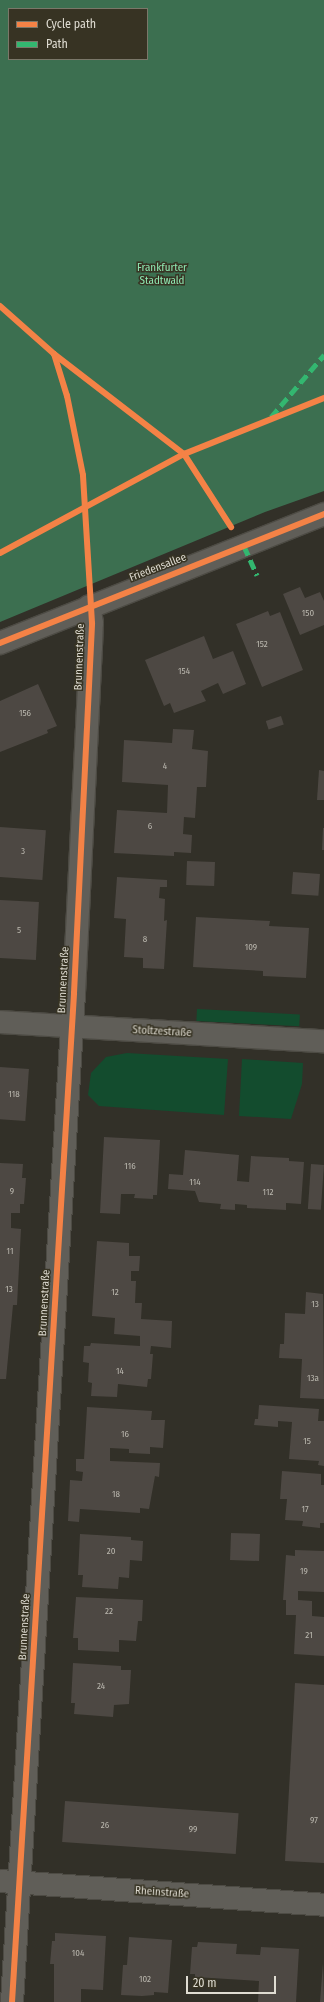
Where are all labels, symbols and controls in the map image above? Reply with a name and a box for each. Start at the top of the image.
legend [8,8,148,60]
text: Cycle path [46,17,96,31]
text: Path [46,37,68,51]
park label: Frankfurter Stadtwald [137,262,187,288]
street label: Friedensallee [128,551,188,585]
house number: 150 [302,608,314,618]
street label: Brunnenstraße [72,623,88,691]
house number: 152 [256,639,268,649]
house number: 154 [178,666,190,676]
house number: 156 [19,708,31,718]
house number: 4 [163,761,167,771]
house number: 6 [148,821,152,831]
house number: 3 [21,846,25,856]
house number: 5 [17,925,21,935]
house number: 8 [143,934,147,944]
house number: 109 [245,942,257,952]
street label: Brunnenstraße [56,946,72,1014]
street label: Stoltzestraße [132,1024,192,1040]
house number: 118 [8,1089,20,1099]
house number: 116 [124,1161,136,1171]
house number: 114 [189,1177,201,1187]
house number: 9 [10,1186,14,1196]
house number: 112 [263,1187,273,1197]
house number: 11 [7,1246,13,1256]
street label: Brunnenstraße [37,1269,53,1337]
house number: 13 [5,1284,13,1294]
house number: 12 [111,1287,119,1297]
house number: 13 [311,1299,319,1309]
house number: 14 [116,1366,124,1376]
house number: 13a [307,1373,319,1383]
house number: 16 [121,1429,129,1439]
house number: 15 [303,1436,311,1446]
house number: 18 [112,1489,120,1499]
house number: 17 [301,1504,309,1514]
house number: 20 [107,1546,115,1556]
house number: 19 [300,1566,308,1576]
street label: Brunnenstraße [17,1593,33,1661]
house number: 22 [105,1606,113,1616]
house number: 21 [305,1630,313,1640]
house number: 24 [97,1681,105,1691]
house number: 97 [310,1815,318,1825]
house number: 26 [101,1820,109,1830]
house number: 99 [189,1824,197,1834]
street label: Rheinstraße [134,1885,190,1901]
house number: 104 [72,1948,84,1958]
scale bar [188,1968,278,1994]
house number: 102 [139,1974,151,1984]
text: 20 m [193,1976,217,1990]

